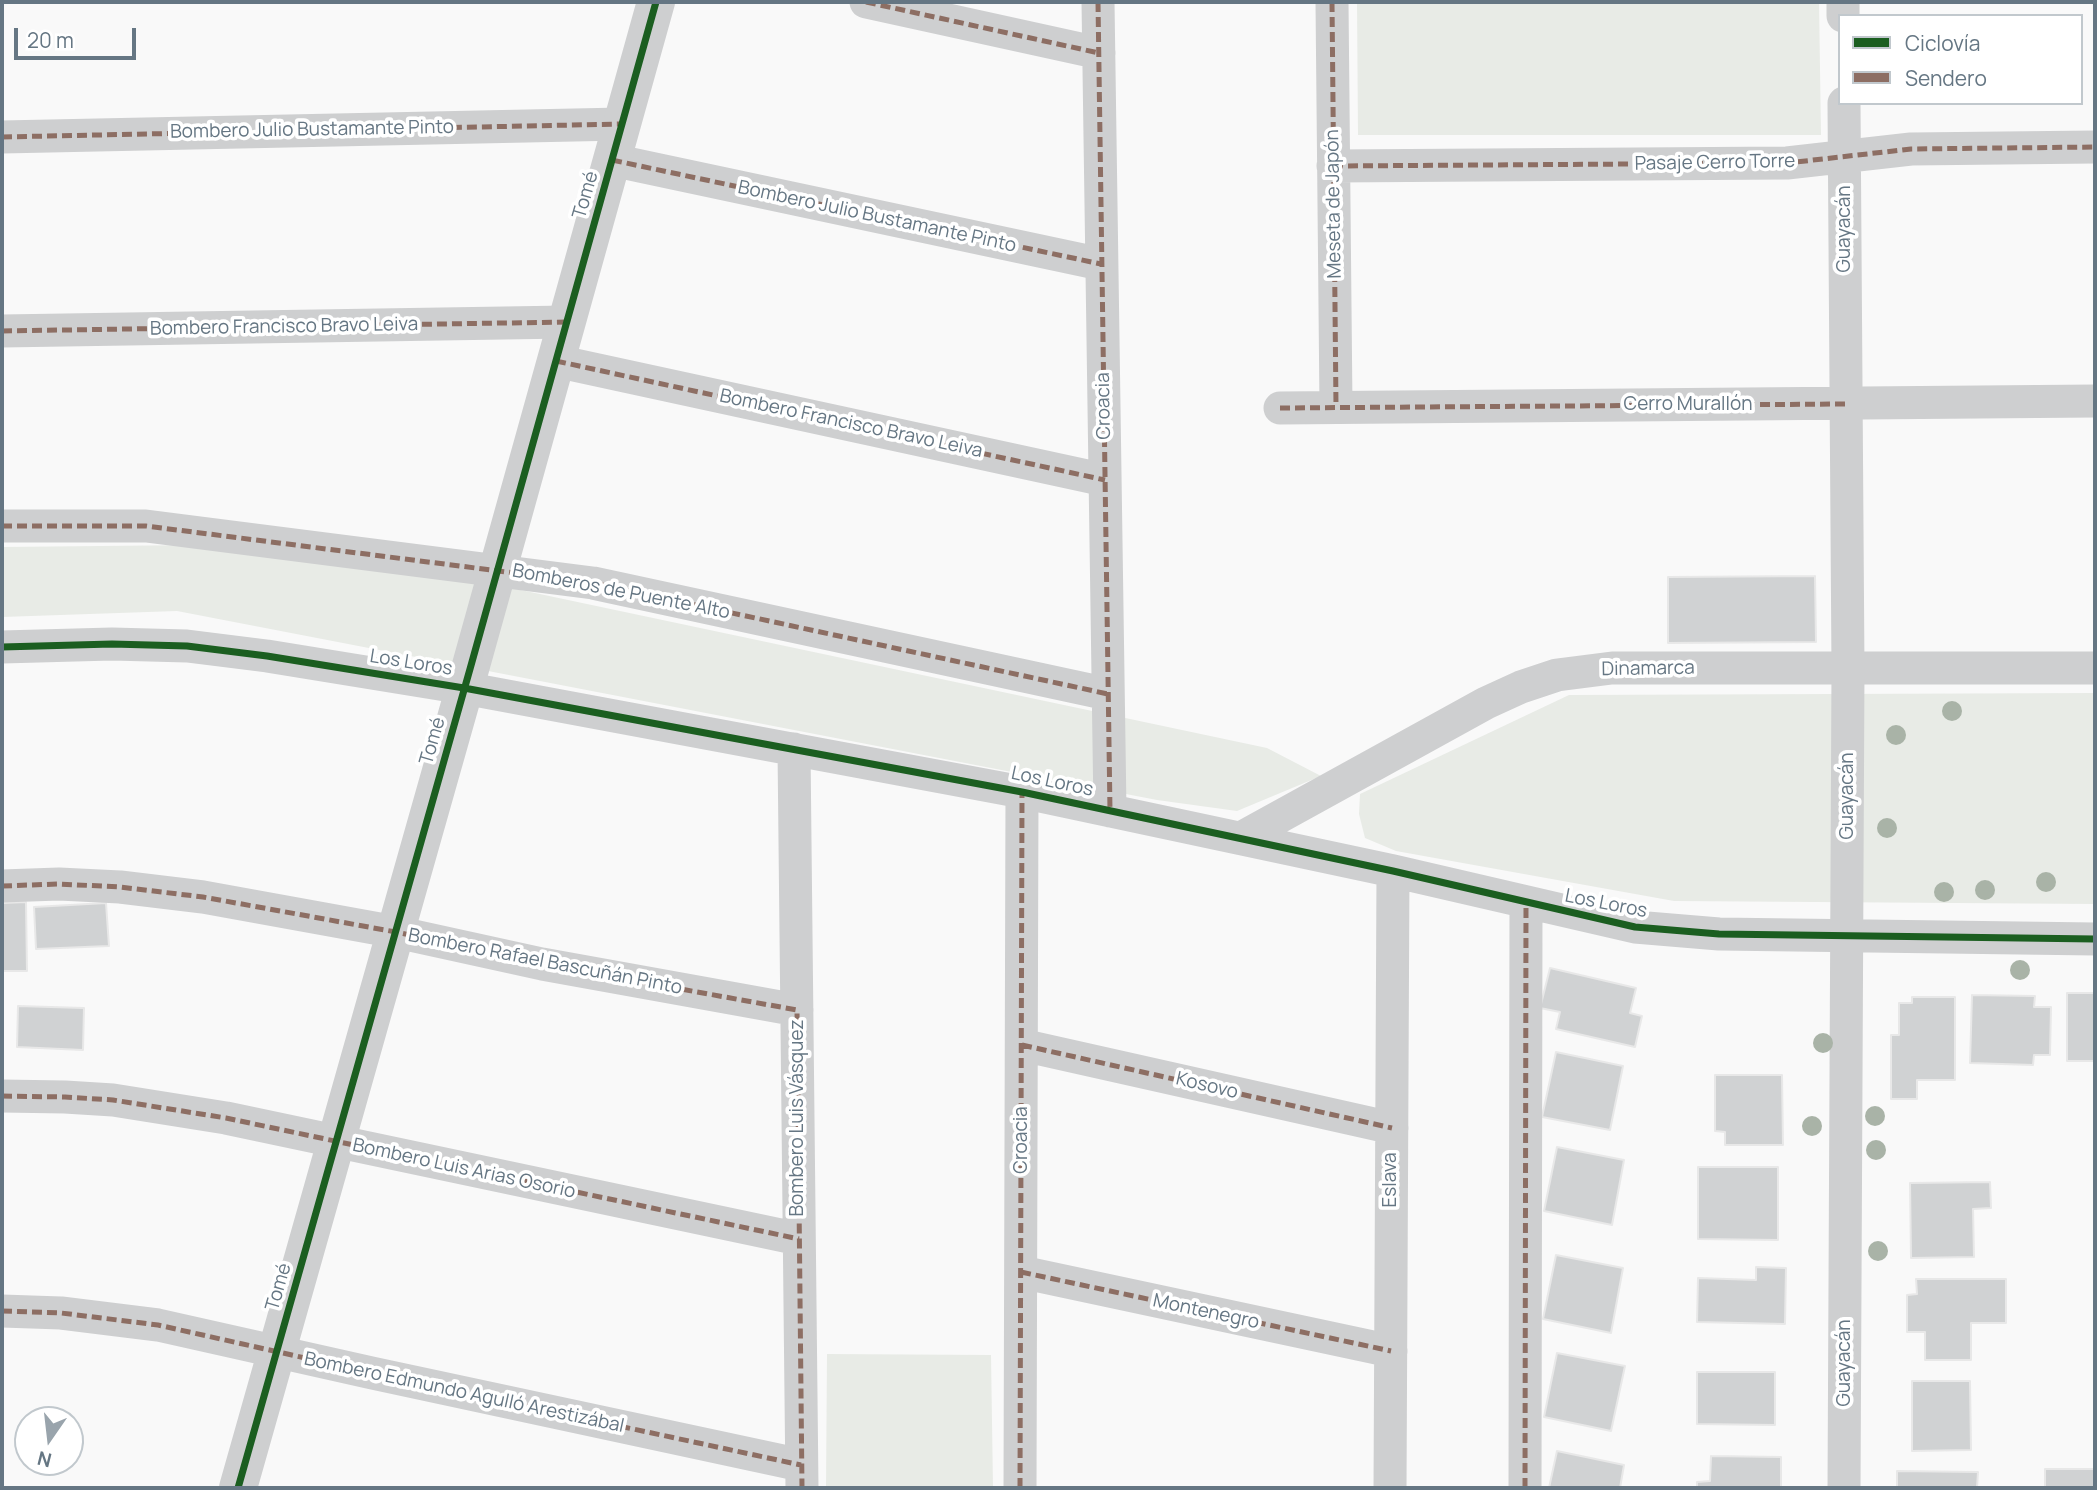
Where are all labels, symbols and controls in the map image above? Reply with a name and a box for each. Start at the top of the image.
scale bar [18,14,140,58]
legend [1838,14,2083,105]
text: 20 m [27,26,74,54]
text: Ciclovía [1905,29,1980,57]
text: Sendero [1905,64,1987,92]
street label: Bombero Julio Bustamante Pinto [170,116,454,144]
street label: Meseta de Japón [1321,129,1347,279]
street label: Pasaje Cerro Torre [1634,150,1796,176]
street label: Tomé [568,169,604,221]
street label: Bombero Julio Bustamante Pinto [736,176,1018,258]
street label: Guayacán [1834,185,1856,273]
street label: Bombero Francisco Bravo Leiva [150,313,418,341]
street label: Croacia [1092,372,1116,440]
street label: Bombero Francisco Bravo Leiva [717,385,985,463]
street label: Cerro Murallón [1624,394,1752,416]
street label: Bomberos de Puente Alto [510,560,732,624]
street label: Los Loros [368,645,454,681]
street label: Dinamarca [1601,657,1695,681]
street label: Tomé [415,715,451,767]
street label: Guayacán [1837,752,1859,840]
street label: Los Loros [1009,762,1095,802]
street label: Los Loros [1563,885,1649,923]
street label: Bombero Rafael Bascuñán Pinto [406,924,684,1000]
street label: Bombero Luis Vásquez [787,1019,809,1217]
street label: Kosovo [1174,1068,1240,1104]
street label: Croacia [1011,1106,1033,1174]
street label: Bombero Luis Arias Osorio [350,1134,578,1204]
street label: Eslava [1380,1152,1402,1208]
street label: Tomé [261,1261,297,1313]
street label: Montenegro [1151,1290,1261,1334]
street label: Guayacán [1834,1319,1856,1407]
street label: Bombero Edmundo Agulló Arestizábal [302,1348,626,1438]
north arrow [14,1406,84,1476]
text: N [35,1445,54,1474]

